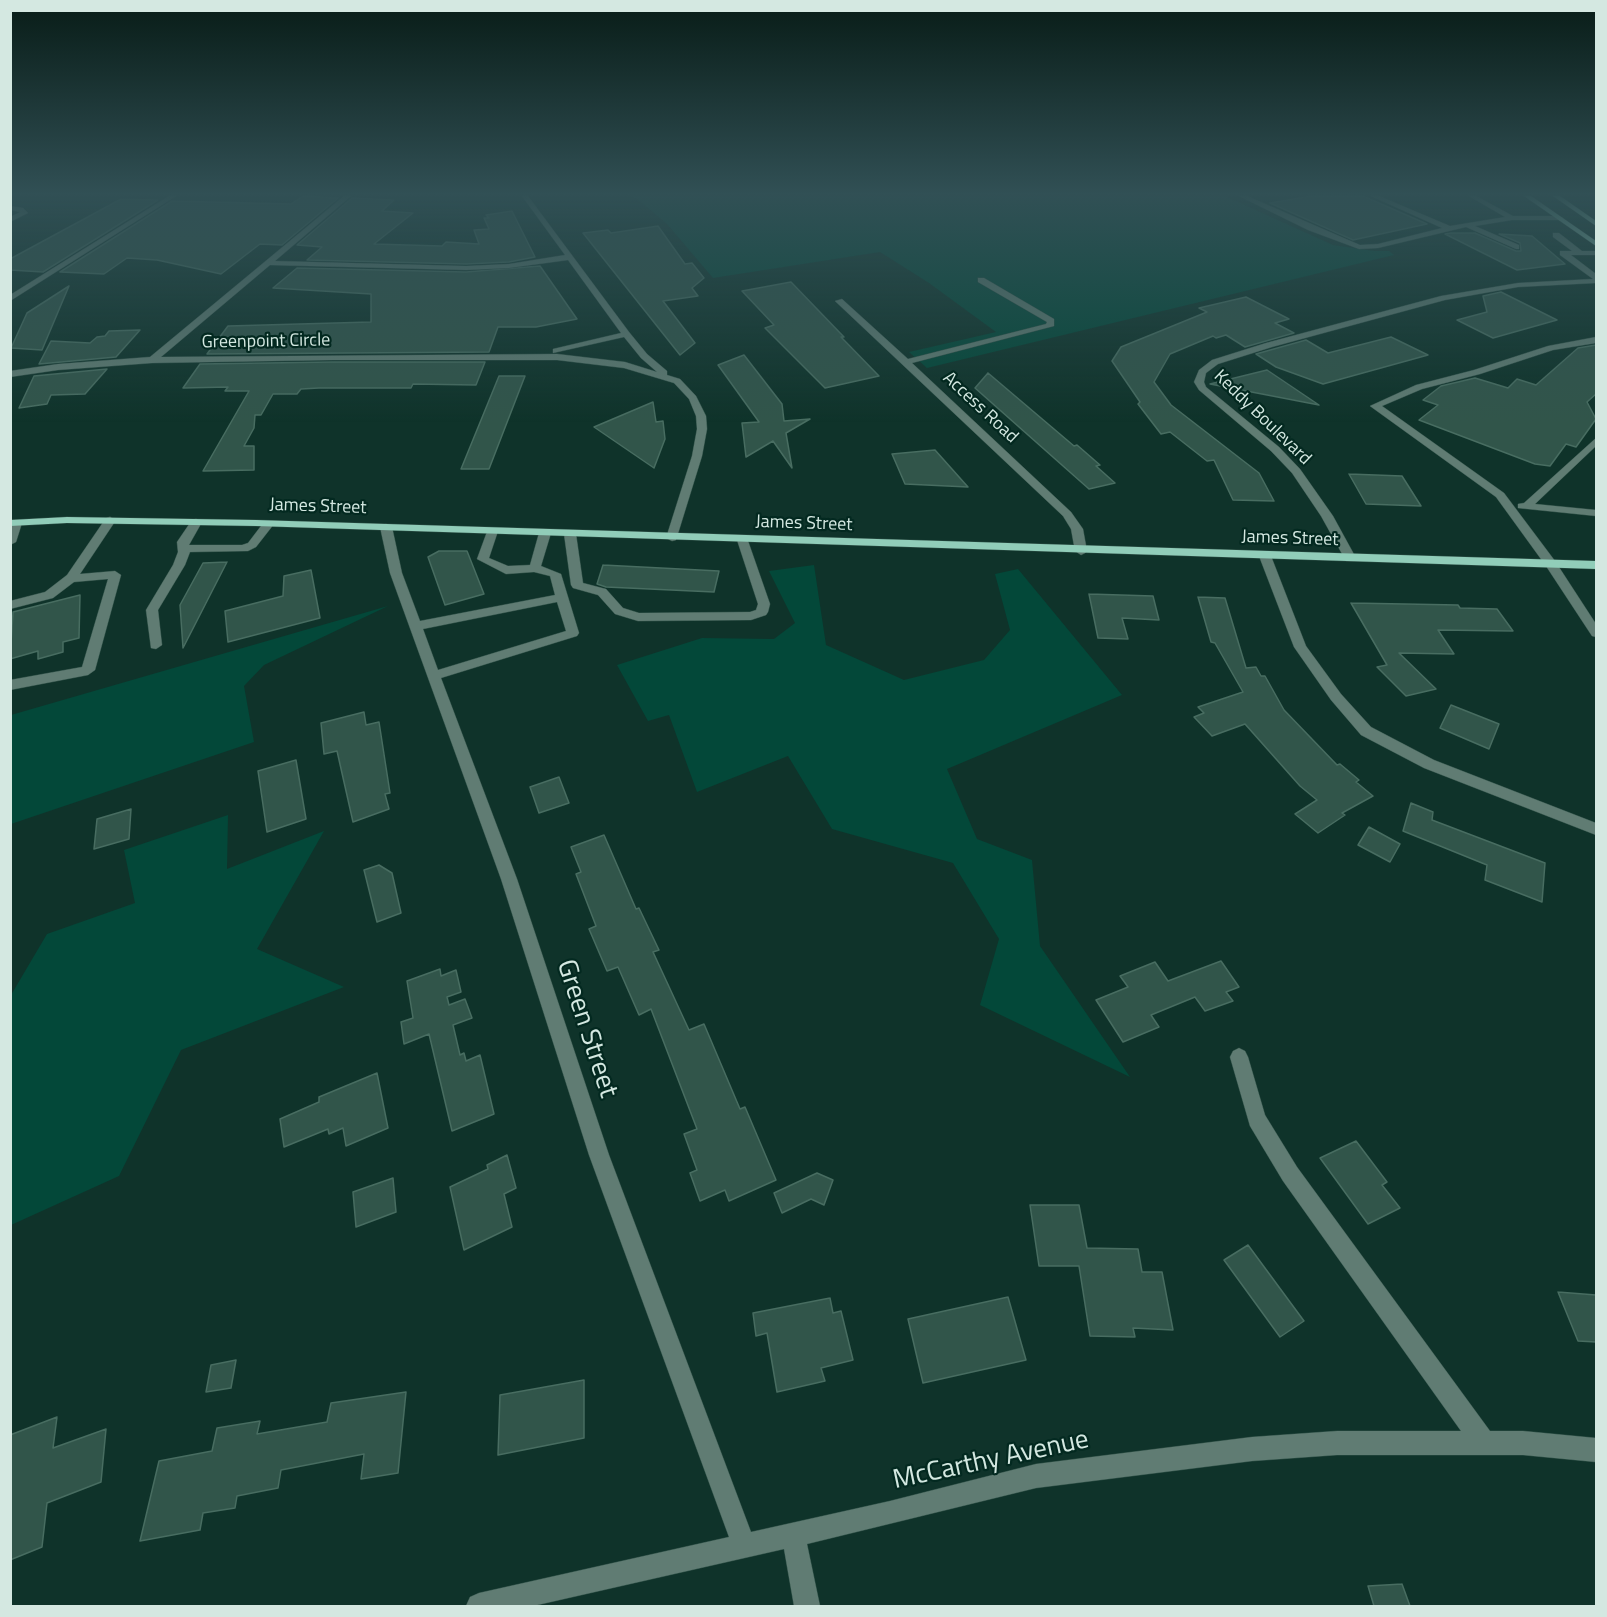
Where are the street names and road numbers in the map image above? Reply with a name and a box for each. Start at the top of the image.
street label: Greenpoint Circle [201,330,331,354]
street label: Keddy Boulevard [1209,366,1315,470]
street label: Access Road [938,368,1022,448]
street label: James Street [269,495,367,519]
street label: James Street [755,512,853,536]
street label: James Street [1241,527,1339,551]
street label: Green Street [548,956,624,1102]
street label: McCarthy Avenue [890,1424,1092,1498]

